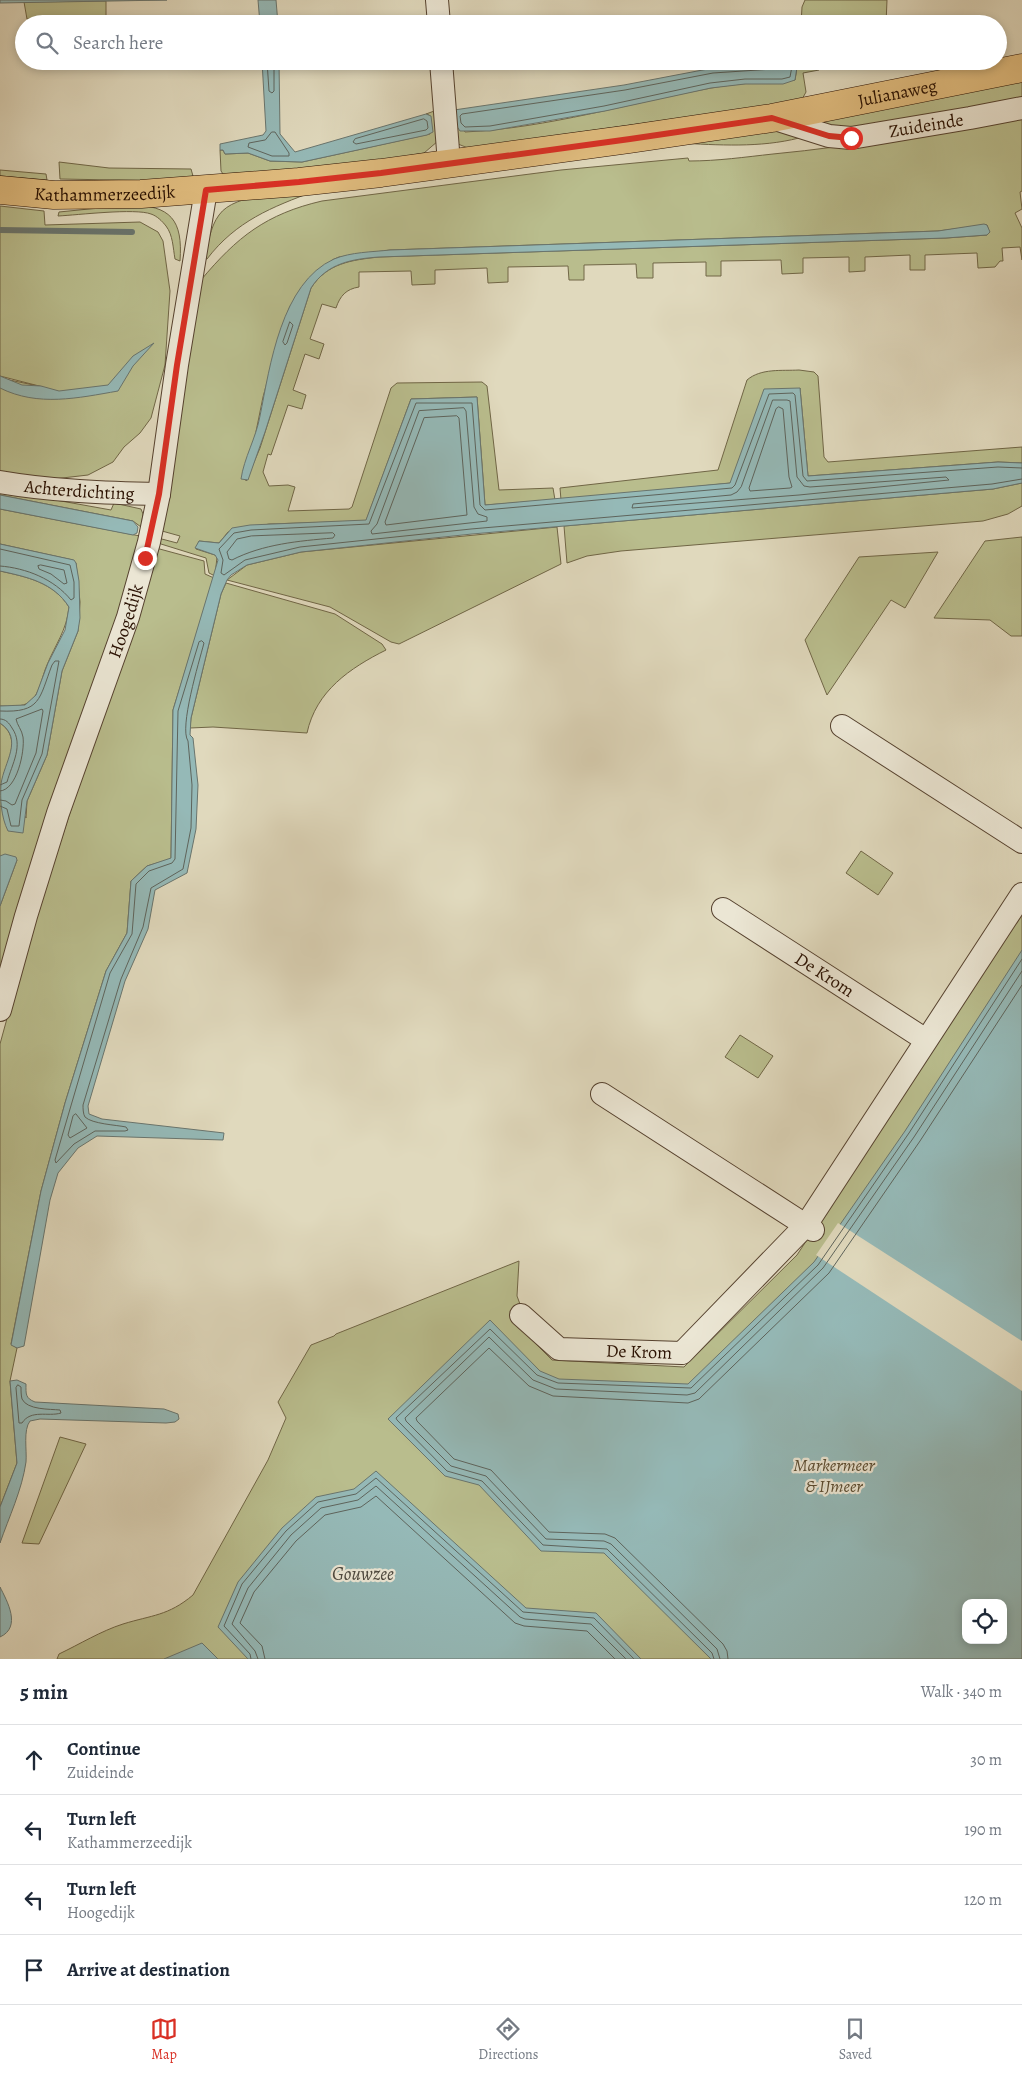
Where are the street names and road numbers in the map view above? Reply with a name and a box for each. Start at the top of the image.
street label: Julianaweg [856,73,939,113]
street label: Zuideinde [887,107,965,143]
street label: Kathammerzeedijk [33,179,176,207]
street label: Achterdichting [22,474,135,505]
street label: Hoogedijk [102,581,149,661]
street label: De Krom [790,947,859,1003]
street label: De Krom [605,1339,673,1365]

